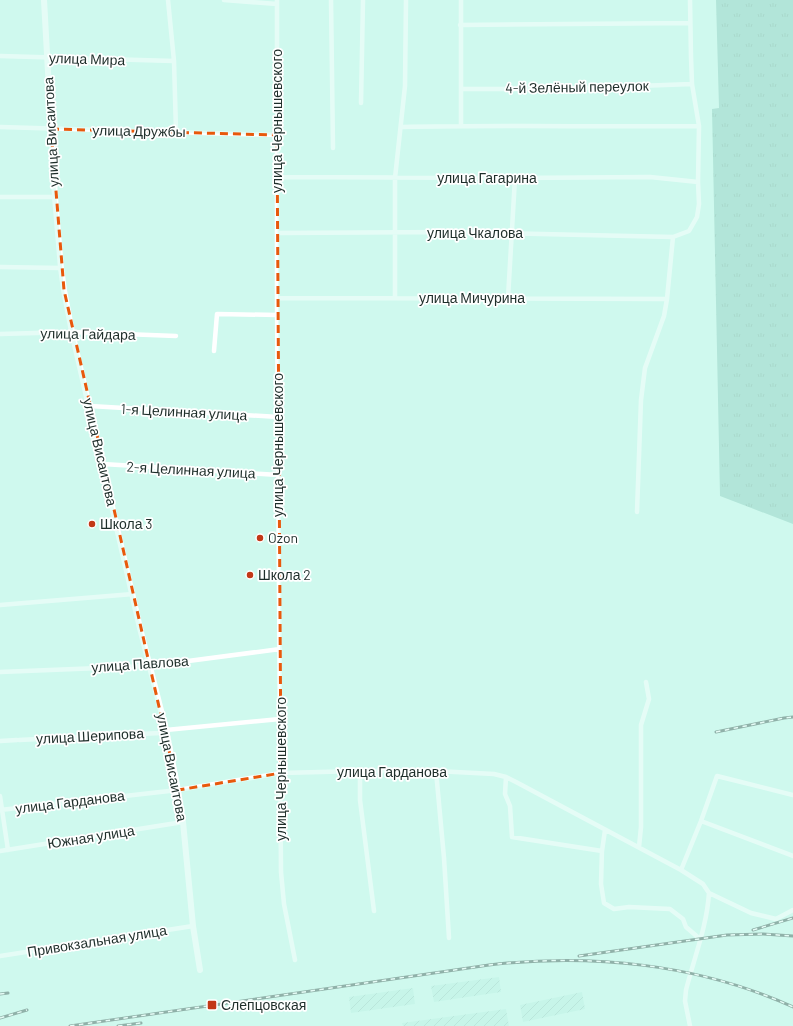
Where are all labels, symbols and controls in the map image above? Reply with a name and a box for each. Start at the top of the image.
street label: улица Мира [49,49,126,68]
street label: улица Чернышевского [268,49,285,193]
street label: улица Висаитова [39,76,62,187]
street label: 4-й Зелёный переулок [505,77,650,96]
street label: улица Дружбы [92,121,186,140]
street label: улица Гагарина [437,169,537,186]
street label: улица Чкалова [427,224,523,241]
street label: улица Мичурина [419,289,525,306]
street label: улица Гайдара [40,324,136,343]
street label: улица Чернышевского [269,373,286,517]
street label: улица Висаитова [80,396,121,508]
street label: 1-я Целинная улица [120,400,248,423]
street label: 2-я Целинная улица [126,458,256,481]
place label: Школа 3 [100,515,153,532]
marker: Школа 3 [87,519,97,529]
place label: Ozon [268,529,298,546]
marker: Ozon [255,533,265,543]
place label: Школа 2 [258,566,311,583]
marker: Школа 2 [245,570,255,580]
street label: улица Павлова [91,652,189,675]
street label: улица Чернышевского [272,697,289,841]
street label: улица Висаитова [154,711,191,823]
street label: улица Шерипова [36,724,145,747]
street label: улица Гарданова [337,763,447,780]
street label: улица Гарданова [14,786,126,817]
street label: Южная улица [46,821,136,852]
street label: Привокзальная улица [26,921,168,960]
place label: Слепцовская [221,996,306,1013]
marker: Слепцовская [206,999,218,1011]

